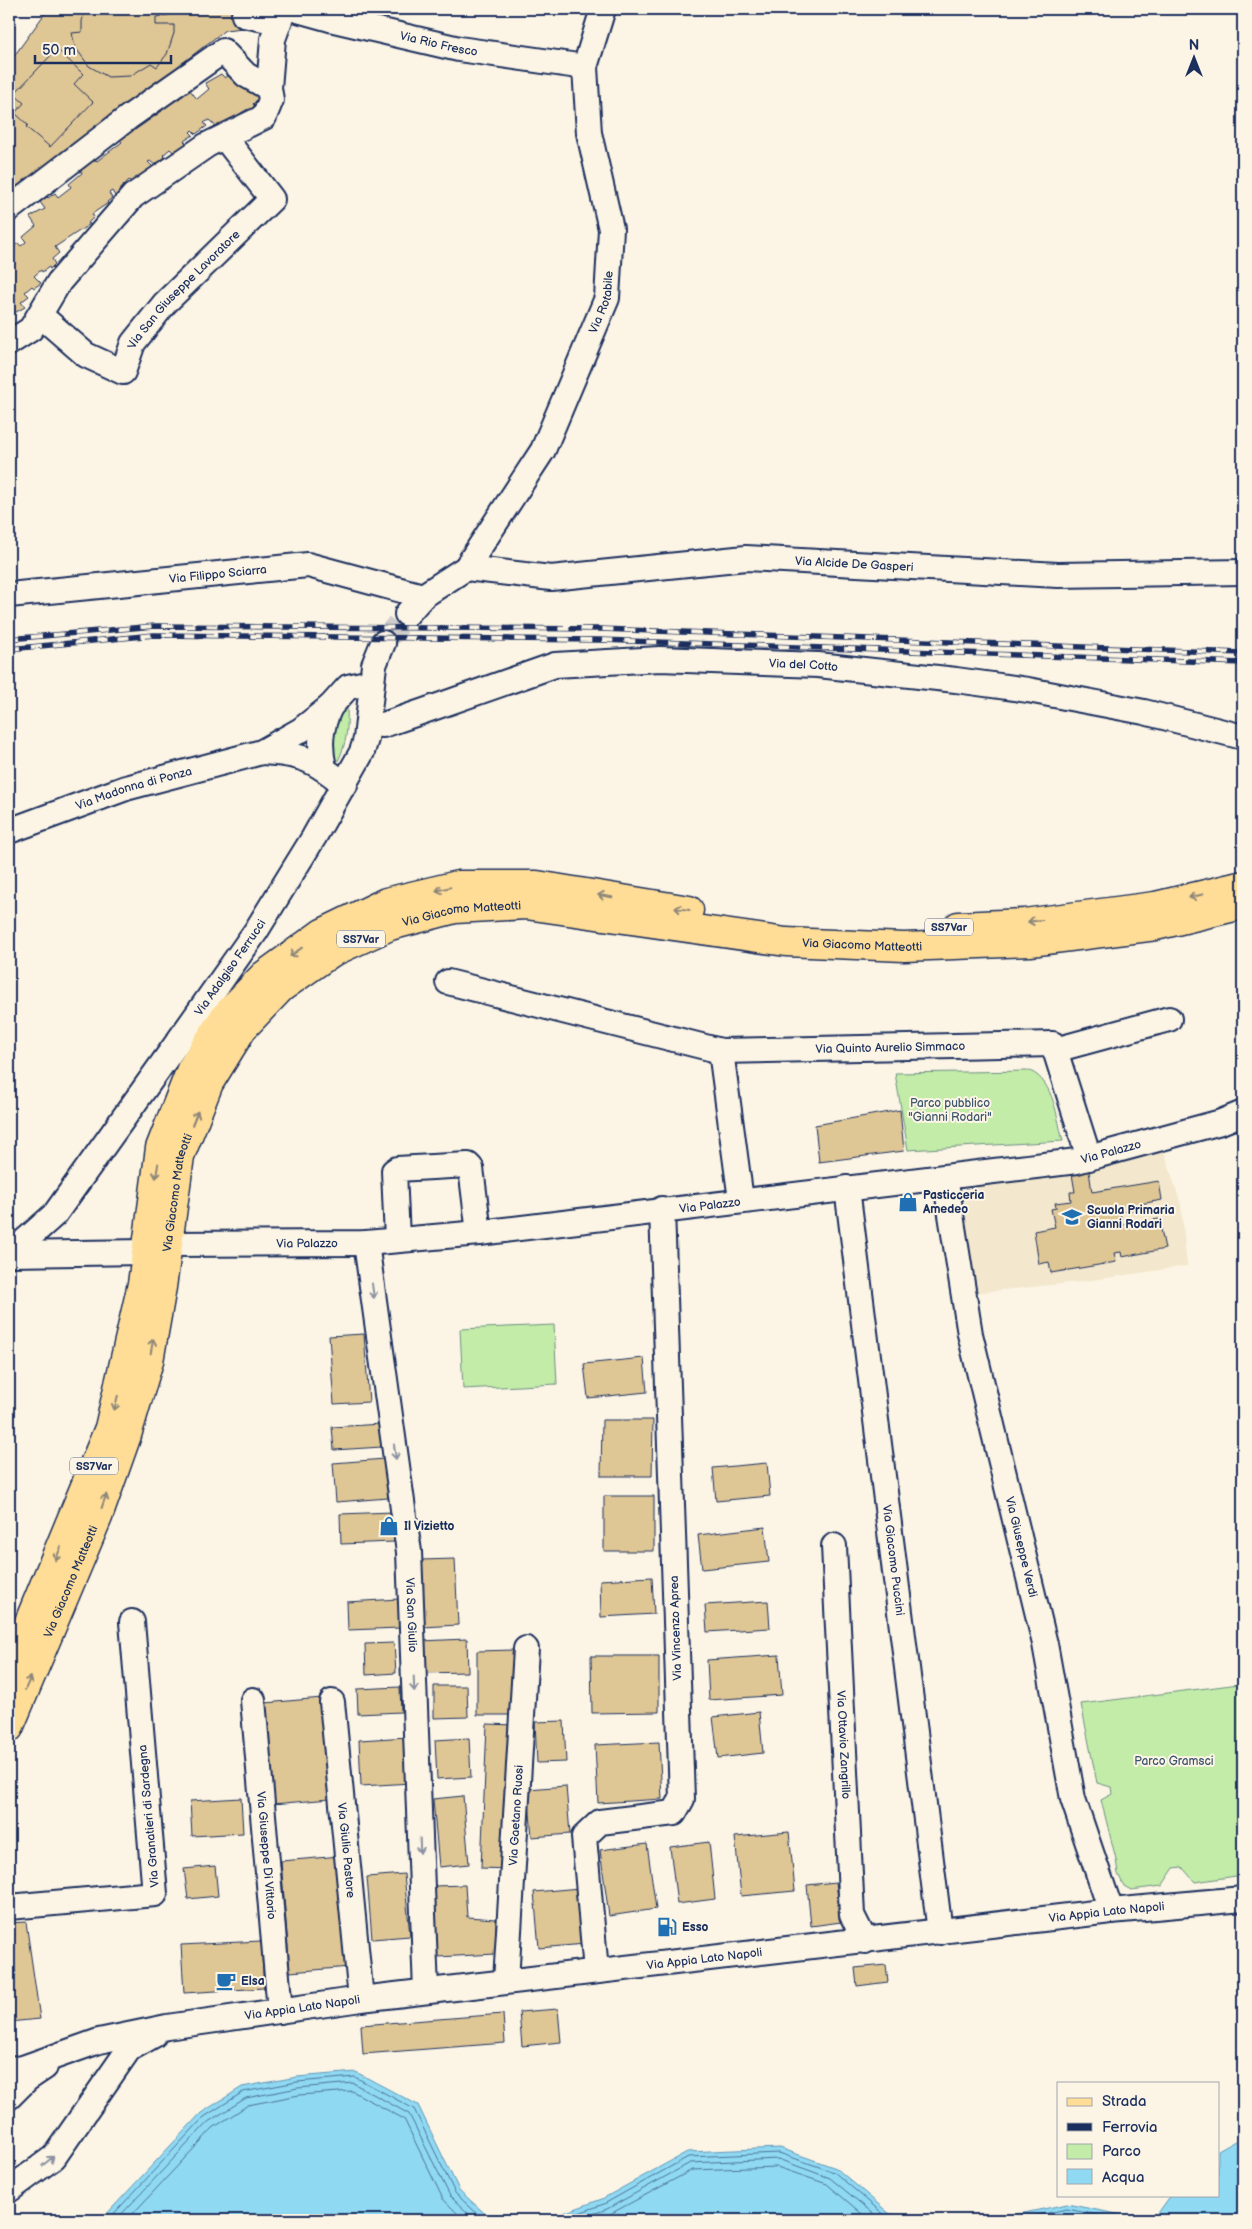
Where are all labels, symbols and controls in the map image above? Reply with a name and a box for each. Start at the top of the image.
street label: Via Rio Fresco [398,28,479,59]
scale bar [35,32,171,64]
north arrow [1170,32,1220,82]
text: N [1189,37,1199,54]
text: 50 m [42,41,76,60]
street label: Via San Giuseppe Lavoratore [124,227,243,351]
street label: Via Rotabile [585,270,616,336]
street label: Via Alcide De Gasperi [795,553,914,575]
street label: Via Filippo Sciarra [168,562,268,586]
street label: Via del Cotto [769,656,839,675]
street label: Via Madonna di Ponza [74,763,194,813]
one-way arrow [436,885,452,894]
one-way arrow [597,891,613,901]
one-way arrow [1188,892,1204,901]
street label: Via Giacomo Matteotti [401,898,522,930]
one-way arrow [674,904,690,914]
street label: Via Adalgiso Ferrucci [191,916,269,1019]
one-way arrow [1028,916,1044,926]
road number: SS7Var [925,919,973,936]
road number: SS7Var [337,931,385,948]
street label: Via Giacomo Matteotti [802,935,923,955]
one-way arrow [289,947,303,957]
street label: Via Quinto Aurelio Simmaco [815,1038,966,1057]
park label: Parco pubblico "Gianni Rodari" [908,1096,992,1125]
one-way arrow [191,1111,200,1126]
street label: Via Giacomo Matteotti [159,1131,196,1253]
street label: Via Palazzo [1079,1136,1143,1167]
one-way arrow [151,1163,161,1179]
place label: Pasticceria Amedeo [922,1188,984,1217]
shop icon: Pasticceria Amedeo [897,1191,919,1213]
street label: Via Palazzo [678,1194,742,1216]
place label: Scuola Primaria Gianni Rodari [1087,1203,1175,1232]
school or university icon: Scuola Primaria Gianni Rodari [1061,1206,1083,1228]
street label: Via Palazzo [276,1236,338,1251]
one-way arrow [368,1283,378,1299]
one-way arrow [147,1338,157,1354]
one-way arrow [111,1394,120,1410]
one-way arrow [391,1444,401,1460]
road number: SS7Var [70,1458,118,1474]
one-way arrow [99,1493,109,1509]
street label: Via Giuseppe Verdi [1002,1495,1041,1599]
street label: Via Giacomo Puccini [879,1504,908,1617]
shop icon: Il Vizietto [378,1515,400,1537]
place label: Il Vizietto [404,1519,455,1534]
street label: Via Giacomo Matteotti [41,1523,101,1640]
one-way arrow [52,1546,62,1561]
street label: Via Vincenzo Aprea [667,1575,685,1681]
street label: Via San Giulio [402,1577,420,1653]
one-way arrow [410,1675,419,1691]
one-way arrow [23,1676,33,1691]
street label: Via Ottavio Zangrillo [834,1690,854,1800]
street label: Via Granatieri di Sardegna [135,1744,163,1888]
park label: Parco Gramsci [1134,1754,1214,1769]
street label: Via Gaetano Ruosi [505,1764,527,1866]
street label: Via Giuseppe Di Vittorio [253,1791,280,1920]
street label: Via Giulio Pastore [334,1802,359,1899]
one-way arrow [416,1838,425,1854]
street label: Via Appia Lato Napoli [1048,1899,1165,1926]
fuel station icon: Esso [656,1916,678,1938]
place label: Esso [682,1920,709,1935]
street label: Via Appia Lato Napoli [646,1944,763,1973]
cafe icon: Elsa [215,1970,237,1992]
place label: Elsa [241,1974,265,1989]
street label: Via Appia Lato Napoli [244,1992,361,2023]
legend [1057,2082,1220,2196]
text: Strada [1102,2092,1146,2111]
text: Ferrovia [1102,2118,1158,2137]
text: Parco [1102,2142,1141,2161]
one-way arrow [41,2155,54,2166]
text: Acqua [1102,2168,1144,2187]

